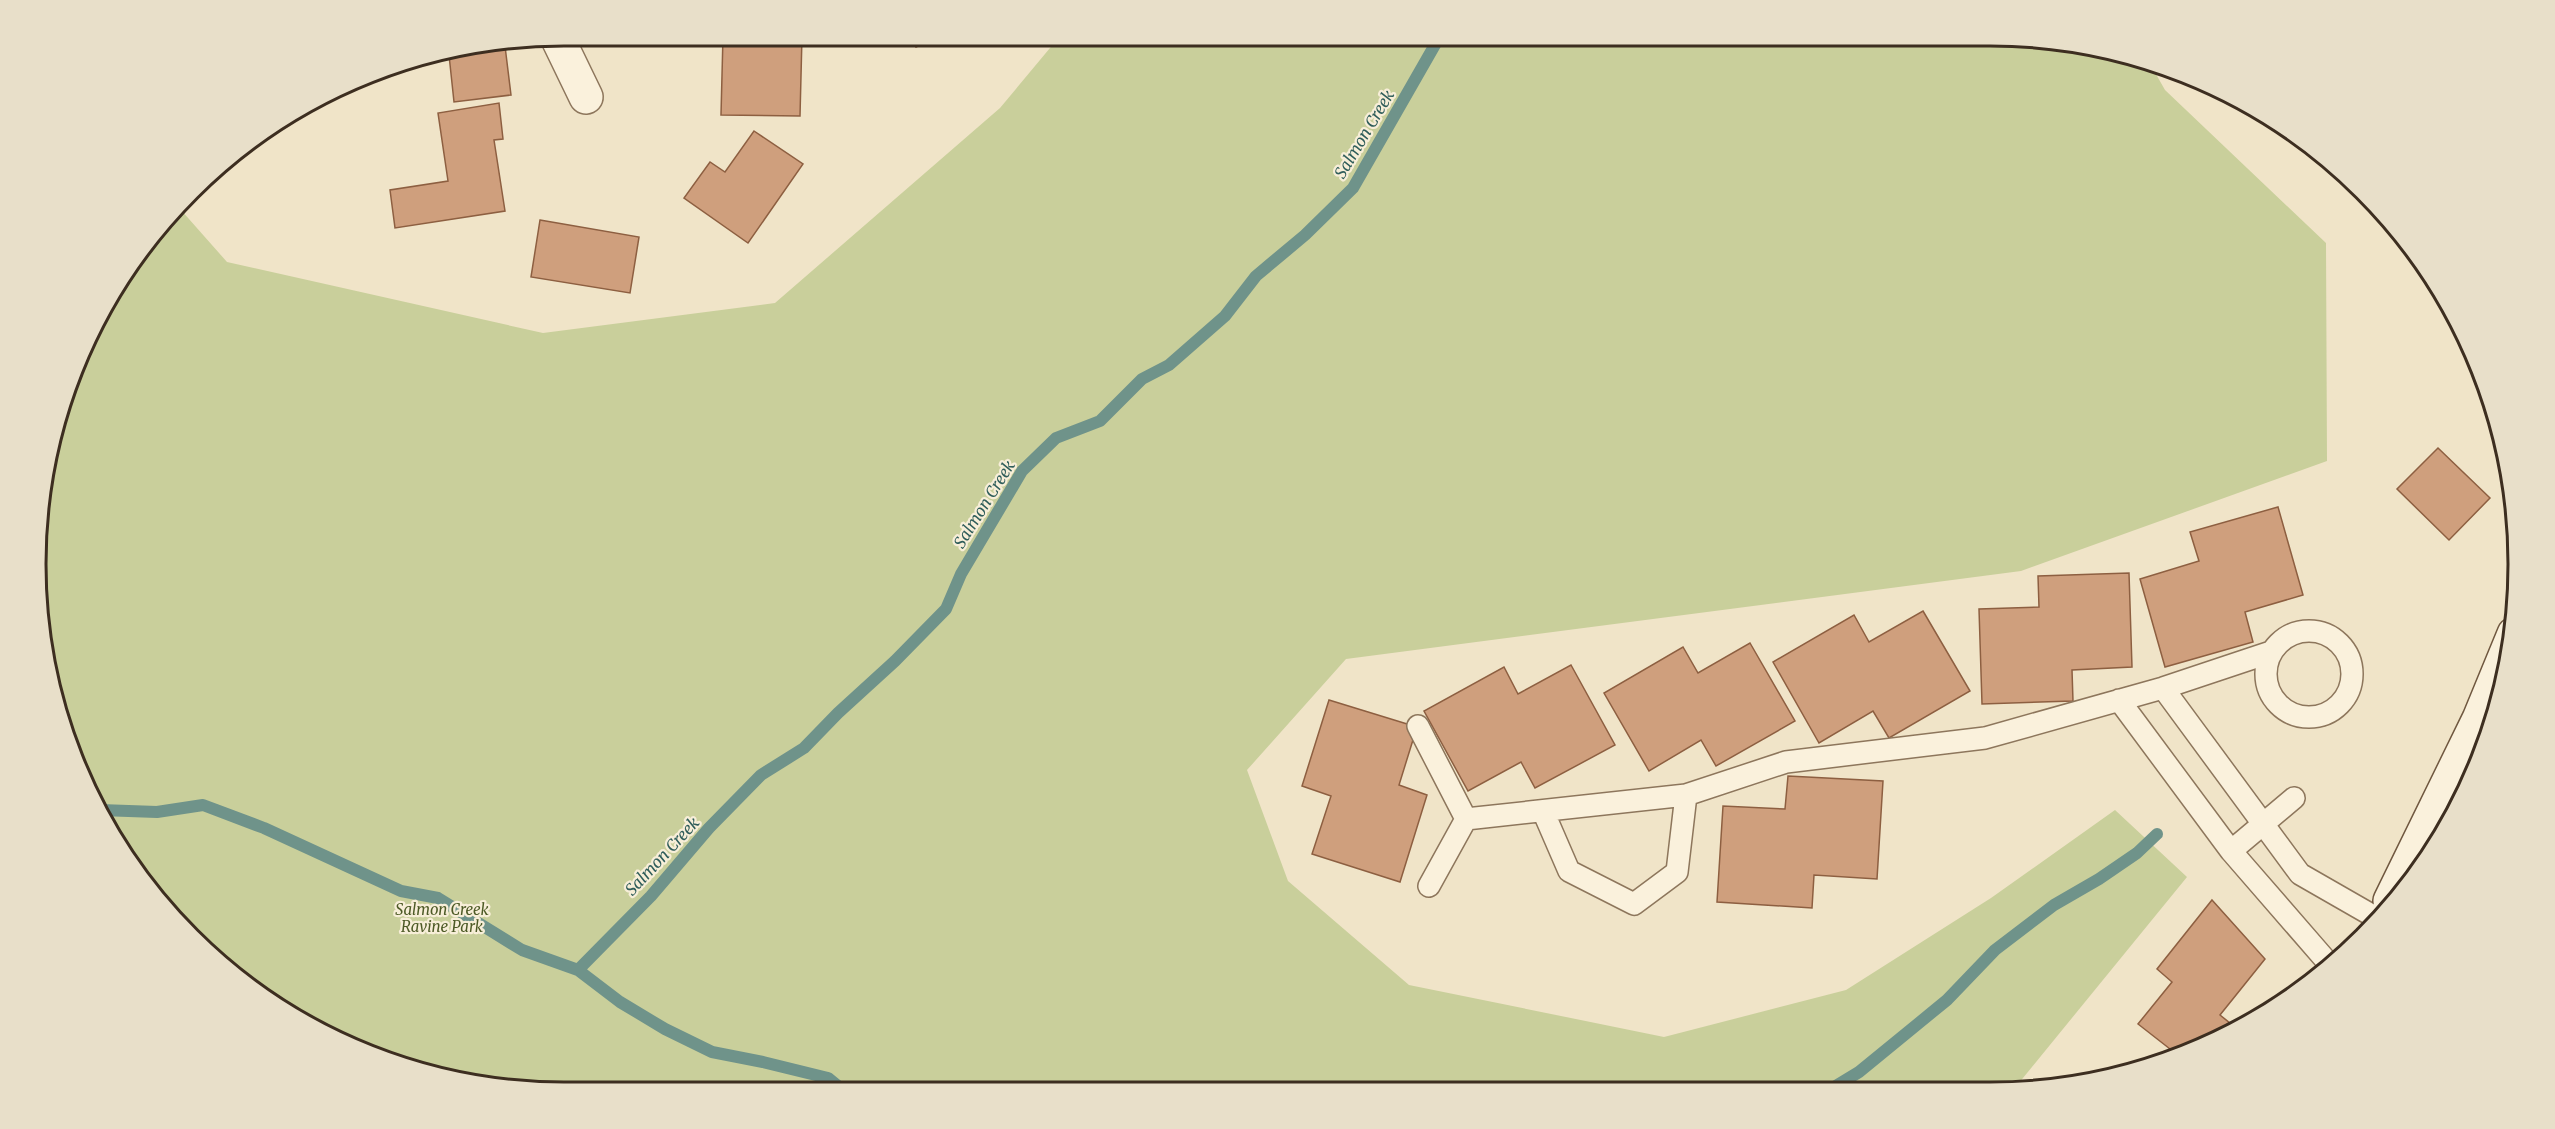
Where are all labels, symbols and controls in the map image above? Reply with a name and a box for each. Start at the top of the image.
water label: Salmon Creek [1330,86,1398,182]
water label: Salmon Creek [949,456,1019,552]
water label: Salmon Creek [621,813,703,899]
park label: Salmon Creek Ravine Park [395,900,489,936]

